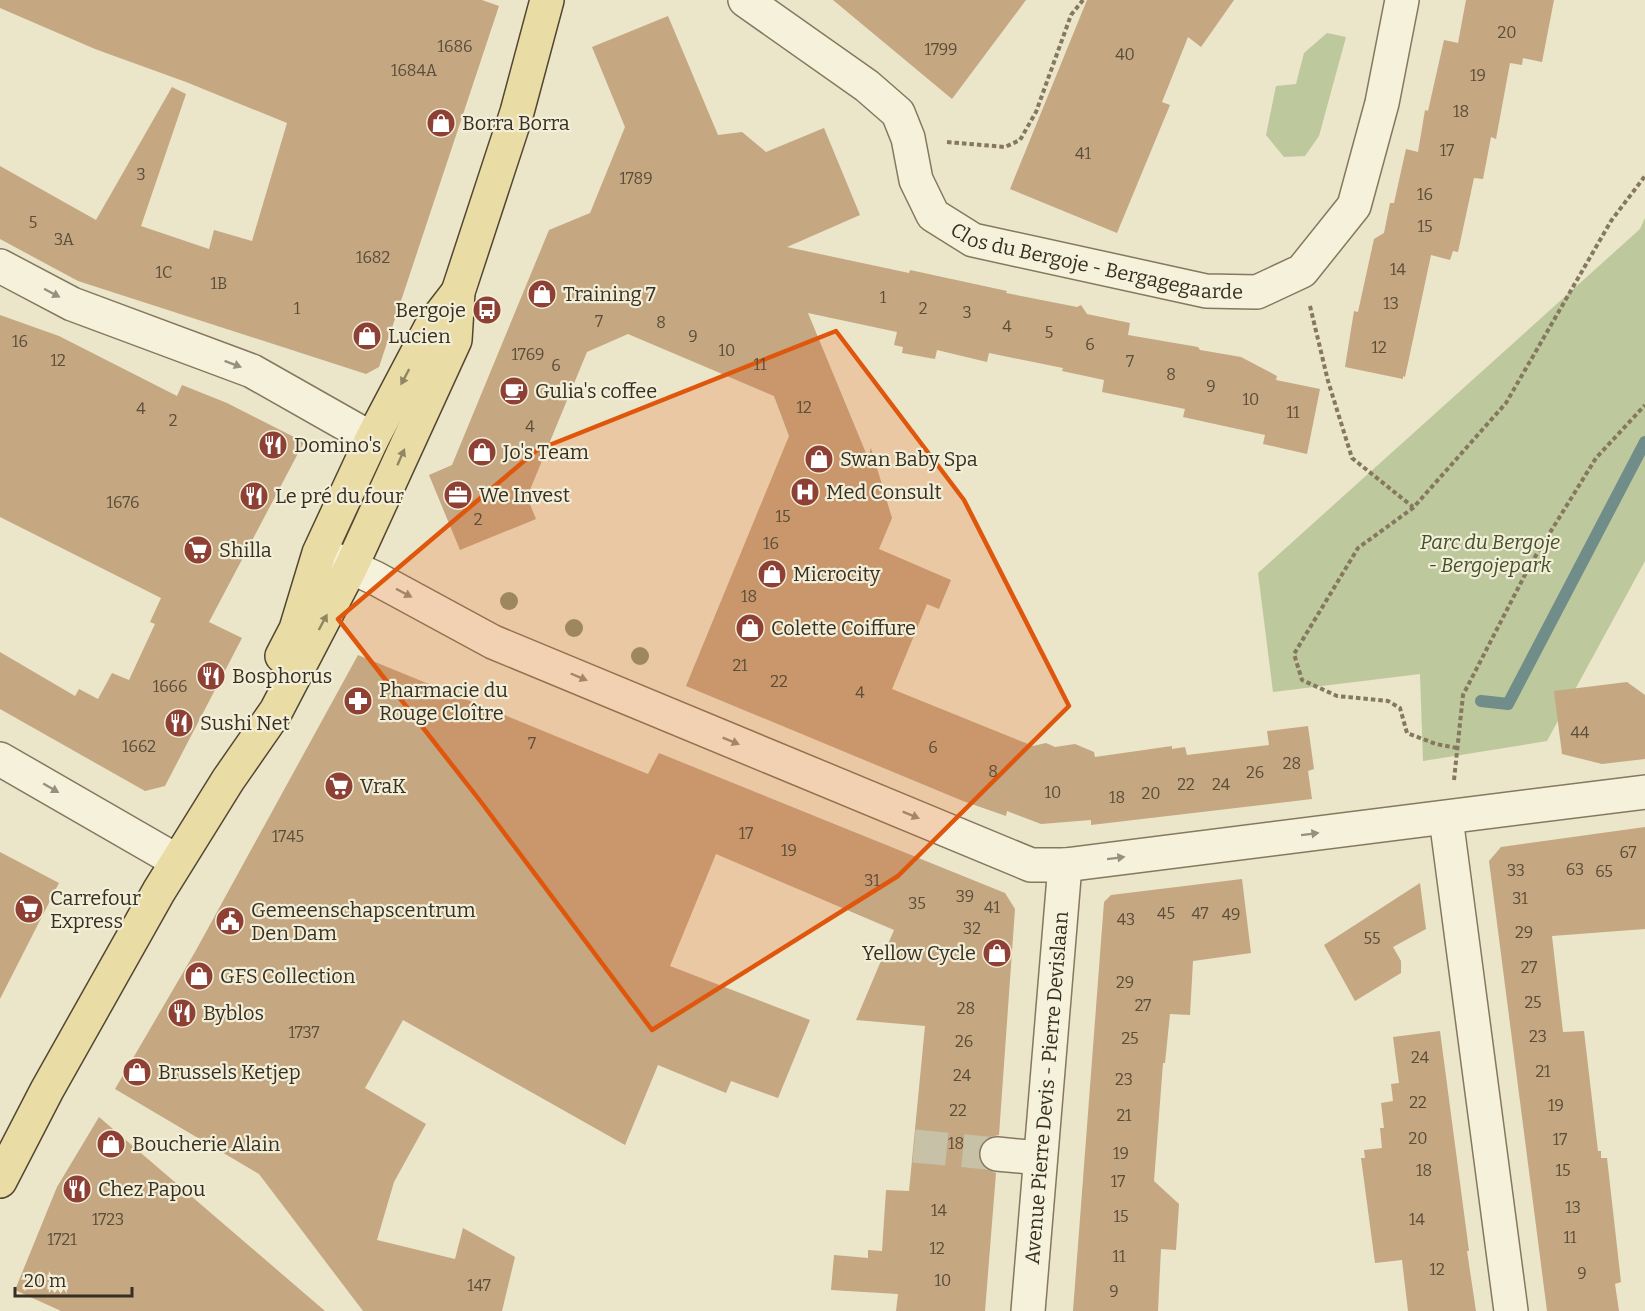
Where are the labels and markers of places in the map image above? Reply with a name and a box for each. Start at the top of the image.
shop icon: Borra Borra [425,107,457,139]
place label: Borra Borra [462,111,570,135]
shop icon: Training 7 [526,278,558,310]
place label: Training 7 [563,282,656,306]
bus stop icon: Bergoje [471,294,503,326]
place label: Bergoje [395,298,466,323]
shop icon: Lucien [351,320,383,352]
place label: Lucien [388,324,451,348]
cafe icon: Gulia's coffee [498,375,530,407]
place label: Gulia's coffee [535,379,657,403]
restaurant icon: Domino's [257,429,289,461]
place label: Domino's [294,433,381,457]
shop icon: Jo's Team [466,436,498,468]
place label: Jo's Team [502,440,589,464]
shop icon: Swan Baby Spa [803,443,835,475]
place label: Swan Baby Spa [840,447,978,471]
hospital icon: Med Consult [789,476,821,508]
office icon: We Invest [442,479,474,511]
restaurant icon: Le pré du four [238,480,270,512]
place label: Med Consult [826,480,942,504]
place label: We Invest [479,483,570,507]
place label: Le pré du four [275,484,404,508]
supermarket icon: Shilla [182,534,214,566]
place label: Shilla [219,538,272,562]
shop icon: Microcity [756,558,788,590]
place label: Microcity [793,562,881,586]
shop icon: Colette Coiffure [734,612,766,644]
place label: Colette Coiffure [771,616,916,640]
restaurant icon: Bosphorus [195,660,227,692]
place label: Bosphorus [232,664,332,688]
place label: Pharmacie du Rouge Cloître [379,678,508,725]
pharmacy icon: Pharmacie du Rouge Cloître [342,685,374,717]
restaurant icon: Sushi Net [163,707,195,739]
place label: Sushi Net [200,711,290,735]
supermarket icon: VraK [323,770,355,802]
place label: VraK [360,774,406,798]
place label: Carrefour Express [50,886,141,933]
supermarket icon: Carrefour Express [13,893,45,925]
place label: Gemeenschapscentrum Den Dam [251,898,476,945]
public building icon: Gemeenschapscentrum Den Dam [214,905,246,937]
shop icon: Yellow Cycle [981,937,1013,969]
place label: Yellow Cycle [862,941,976,965]
shop icon: GFS Collection [183,960,215,992]
place label: GFS Collection [220,964,356,988]
restaurant icon: Byblos [166,997,198,1029]
place label: Byblos [203,1001,264,1025]
shop icon: Brussels Ketjep [121,1056,153,1088]
place label: Brussels Ketjep [158,1060,301,1085]
shop icon: Boucherie Alain [95,1128,127,1160]
place label: Boucherie Alain [132,1132,281,1156]
restaurant icon: Chez Papou [61,1173,93,1205]
place label: Chez Papou [98,1177,206,1201]

